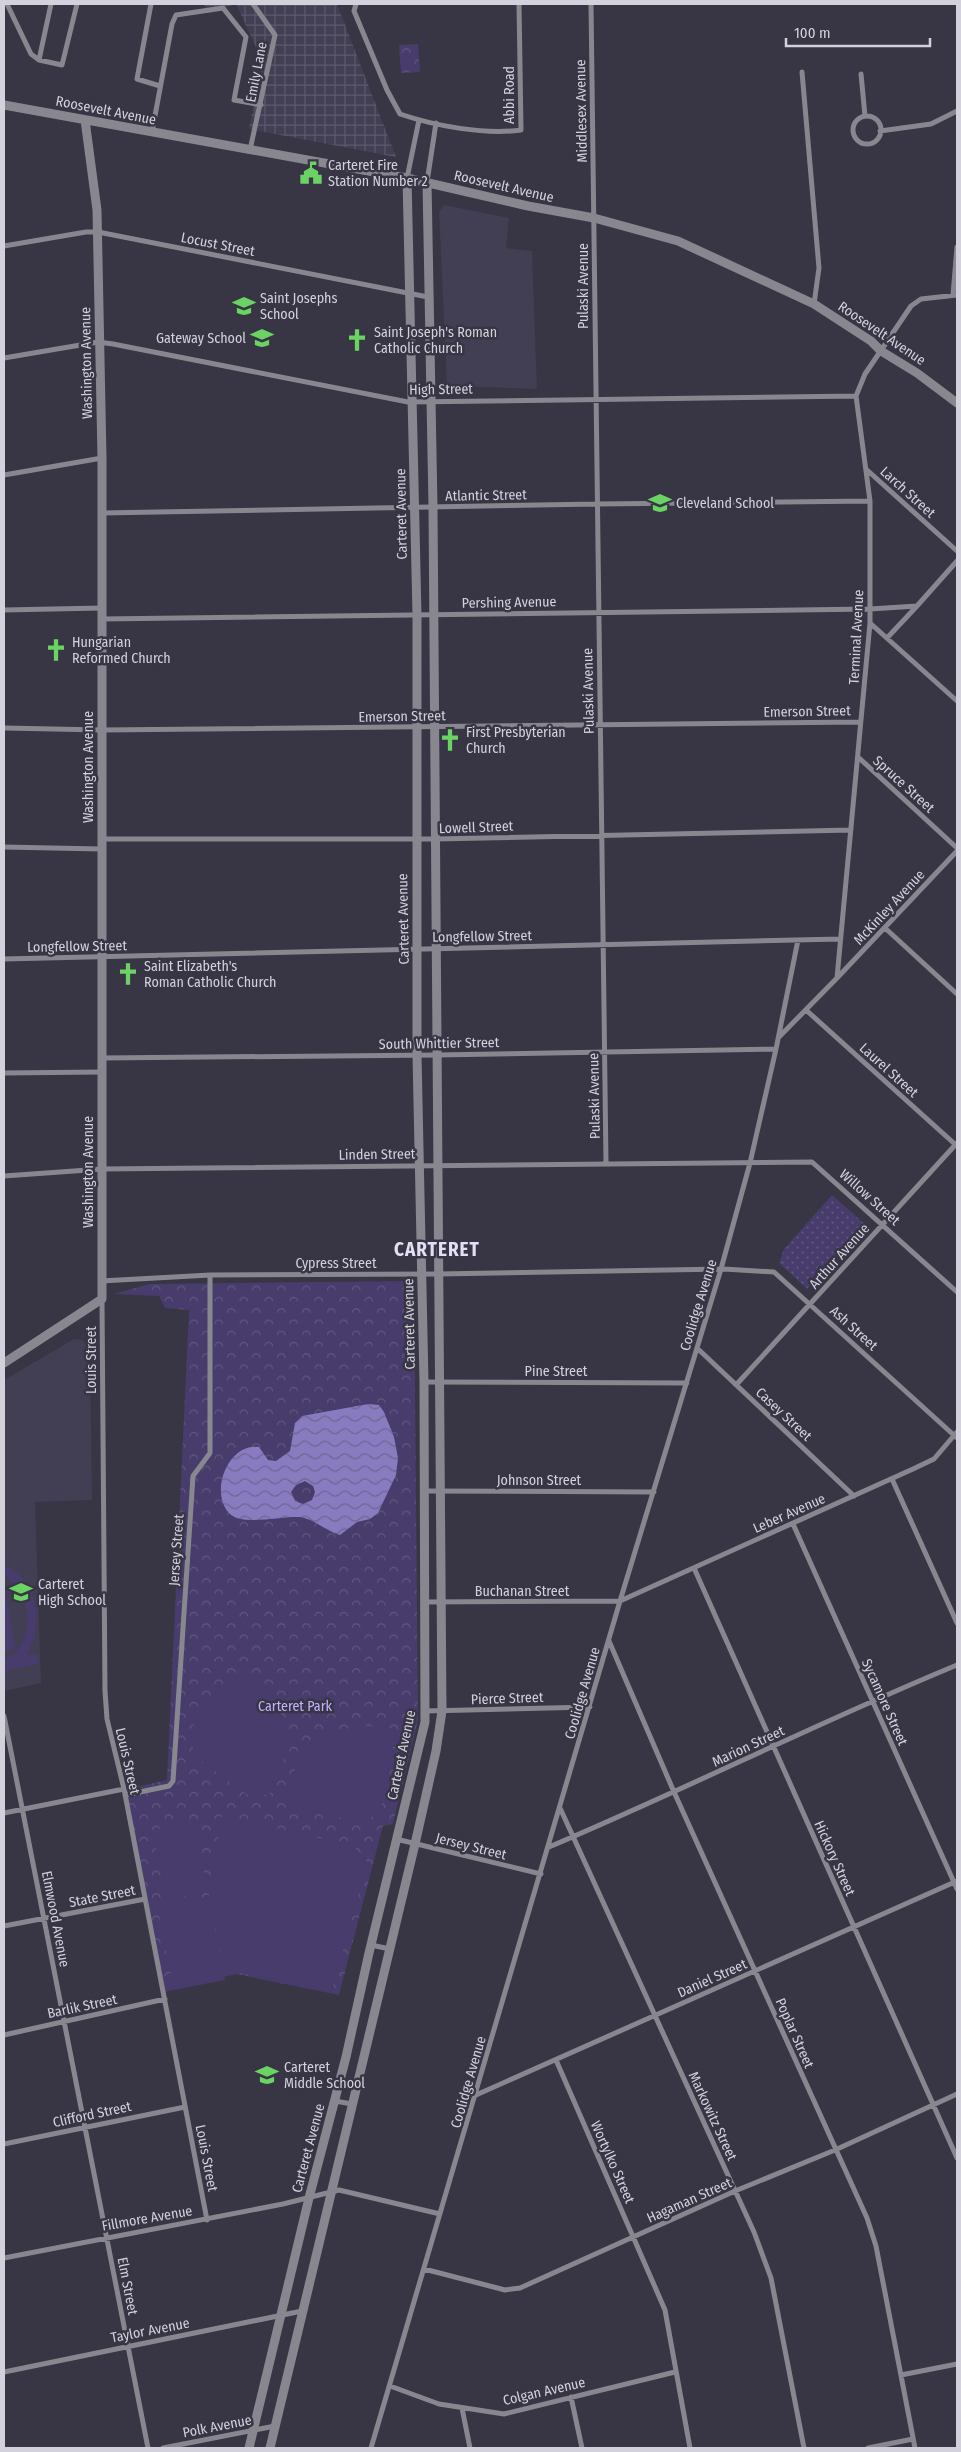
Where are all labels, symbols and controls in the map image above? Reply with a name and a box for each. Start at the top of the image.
scale bar [786,15,930,47]
text: 100 m [794,24,831,42]
street label: Emily Lane [242,40,271,104]
street label: Middlesex Avenue [572,59,591,163]
street label: Abbi Road [501,66,518,124]
street label: Roosevelt Avenue [54,92,158,129]
place label: Carteret Fire Station Number 2 [328,157,428,190]
public building icon: Carteret Fire Station Number 2 [298,160,324,186]
street label: Roosevelt Avenue [452,167,555,206]
street label: Locust Street [180,229,257,260]
street label: Pulaski Avenue [575,243,592,329]
place label: Saint Josephs School [260,290,337,323]
school or university icon: Saint Josephs School [231,293,257,319]
street label: Roosevelt Avenue [835,298,929,369]
street label: Washington Avenue [77,307,96,419]
place label: Saint Joseph's Roman Catholic Church [374,324,497,357]
school or university icon: Gateway School [249,325,275,351]
church icon: Saint Joseph's Roman Catholic Church [344,327,370,353]
place label: Gateway School [156,330,246,347]
street label: High Street [409,380,473,399]
street label: Larch Street [877,463,939,522]
street label: Carteret Avenue [392,468,411,560]
street label: Atlantic Street [445,486,527,505]
school or university icon: Cleveland School [647,490,673,516]
place label: Cleveland School [676,495,774,512]
street label: Terminal Avenue [846,589,867,685]
street label: Pershing Avenue [462,593,557,612]
place label: Hungarian Reformed Church [72,634,171,667]
church icon: Hungarian Reformed Church [43,637,69,663]
street label: Pulaski Avenue [579,648,598,734]
street label: Emerson Street [763,702,851,721]
street label: Emerson Street [358,707,446,726]
street label: Washington Avenue [80,711,97,823]
place label: First Presbyterian Church [466,724,566,757]
church icon: First Presbyterian Church [437,727,463,753]
street label: Spruce Street [869,752,938,817]
street label: Lowell Street [439,818,514,837]
street label: McKinley Avenue [850,866,928,948]
street label: Carteret Avenue [394,873,413,965]
street label: Longfellow Street [432,927,532,946]
street label: Longfellow Street [27,937,127,956]
place label: Saint Elizabeth's Roman Catholic Church [144,958,276,991]
church icon: Saint Elizabeth's Roman Catholic Church [115,961,141,987]
street label: South Whittier Street [379,1034,500,1053]
street label: Laurel Street [856,1040,922,1101]
street label: Pulaski Avenue [585,1053,604,1139]
street label: Washington Avenue [80,1116,97,1228]
street label: Linden Street [339,1145,416,1164]
street label: Willow Street [836,1166,904,1229]
street label: Arthur Avenue [806,1220,873,1292]
district label: CARTERET [394,1238,480,1261]
street label: Cypress Street [295,1255,377,1272]
street label: Coolidge Avenue [676,1257,721,1353]
street label: Carteret Avenue [400,1278,419,1370]
street label: Ash Street [826,1303,881,1355]
street label: Louis Street [83,1326,100,1394]
street label: Pine Street [525,1363,588,1380]
street label: Casey Street [752,1384,816,1445]
street label: Johnson Street [497,1472,582,1489]
street label: Leber Avenue [750,1490,828,1537]
street label: Jersey Street [166,1513,188,1587]
place label: Carteret High School [38,1576,106,1609]
school or university icon: Carteret High School [8,1579,34,1605]
street label: Buchanan Street [475,1583,570,1600]
street label: Coolidge Avenue [561,1645,604,1741]
street label: Sycamore Street [858,1656,911,1749]
street label: Pierce Street [470,1689,544,1708]
park label: Carteret Park [258,1698,333,1715]
street label: Carteret Avenue [384,1709,419,1802]
street label: Marion Street [709,1722,787,1771]
street label: Louis Street [112,1726,144,1796]
street label: Hickory Street [810,1818,859,1899]
street label: Jersey Street [434,1830,508,1864]
street label: Elmwood Avenue [38,1870,73,1969]
street label: State Street [67,1882,137,1911]
street label: Daniel Street [675,1955,750,2001]
street label: Barlik Street [46,1991,119,2022]
street label: Poplar Street [772,1996,818,2071]
street label: Coolidge Avenue [447,2034,490,2130]
place label: Carteret Middle School [284,2059,365,2092]
school or university icon: Carteret Middle School [254,2062,280,2088]
street label: Markowitz Street [685,2069,741,2164]
street label: Clifford Street [51,2098,133,2131]
street label: Carteret Avenue [288,2102,329,2194]
street label: Wortylko Street [587,2118,638,2206]
street label: Louis Street [192,2123,221,2193]
street label: Hagaman Street [644,2174,735,2227]
street label: Fillmore Avenue [101,2202,194,2235]
street label: Elm Street [114,2256,142,2317]
street label: Taylor Avenue [109,2315,191,2346]
street label: Colgan Avenue [501,2374,587,2409]
street label: Polk Avenue [181,2411,253,2441]

